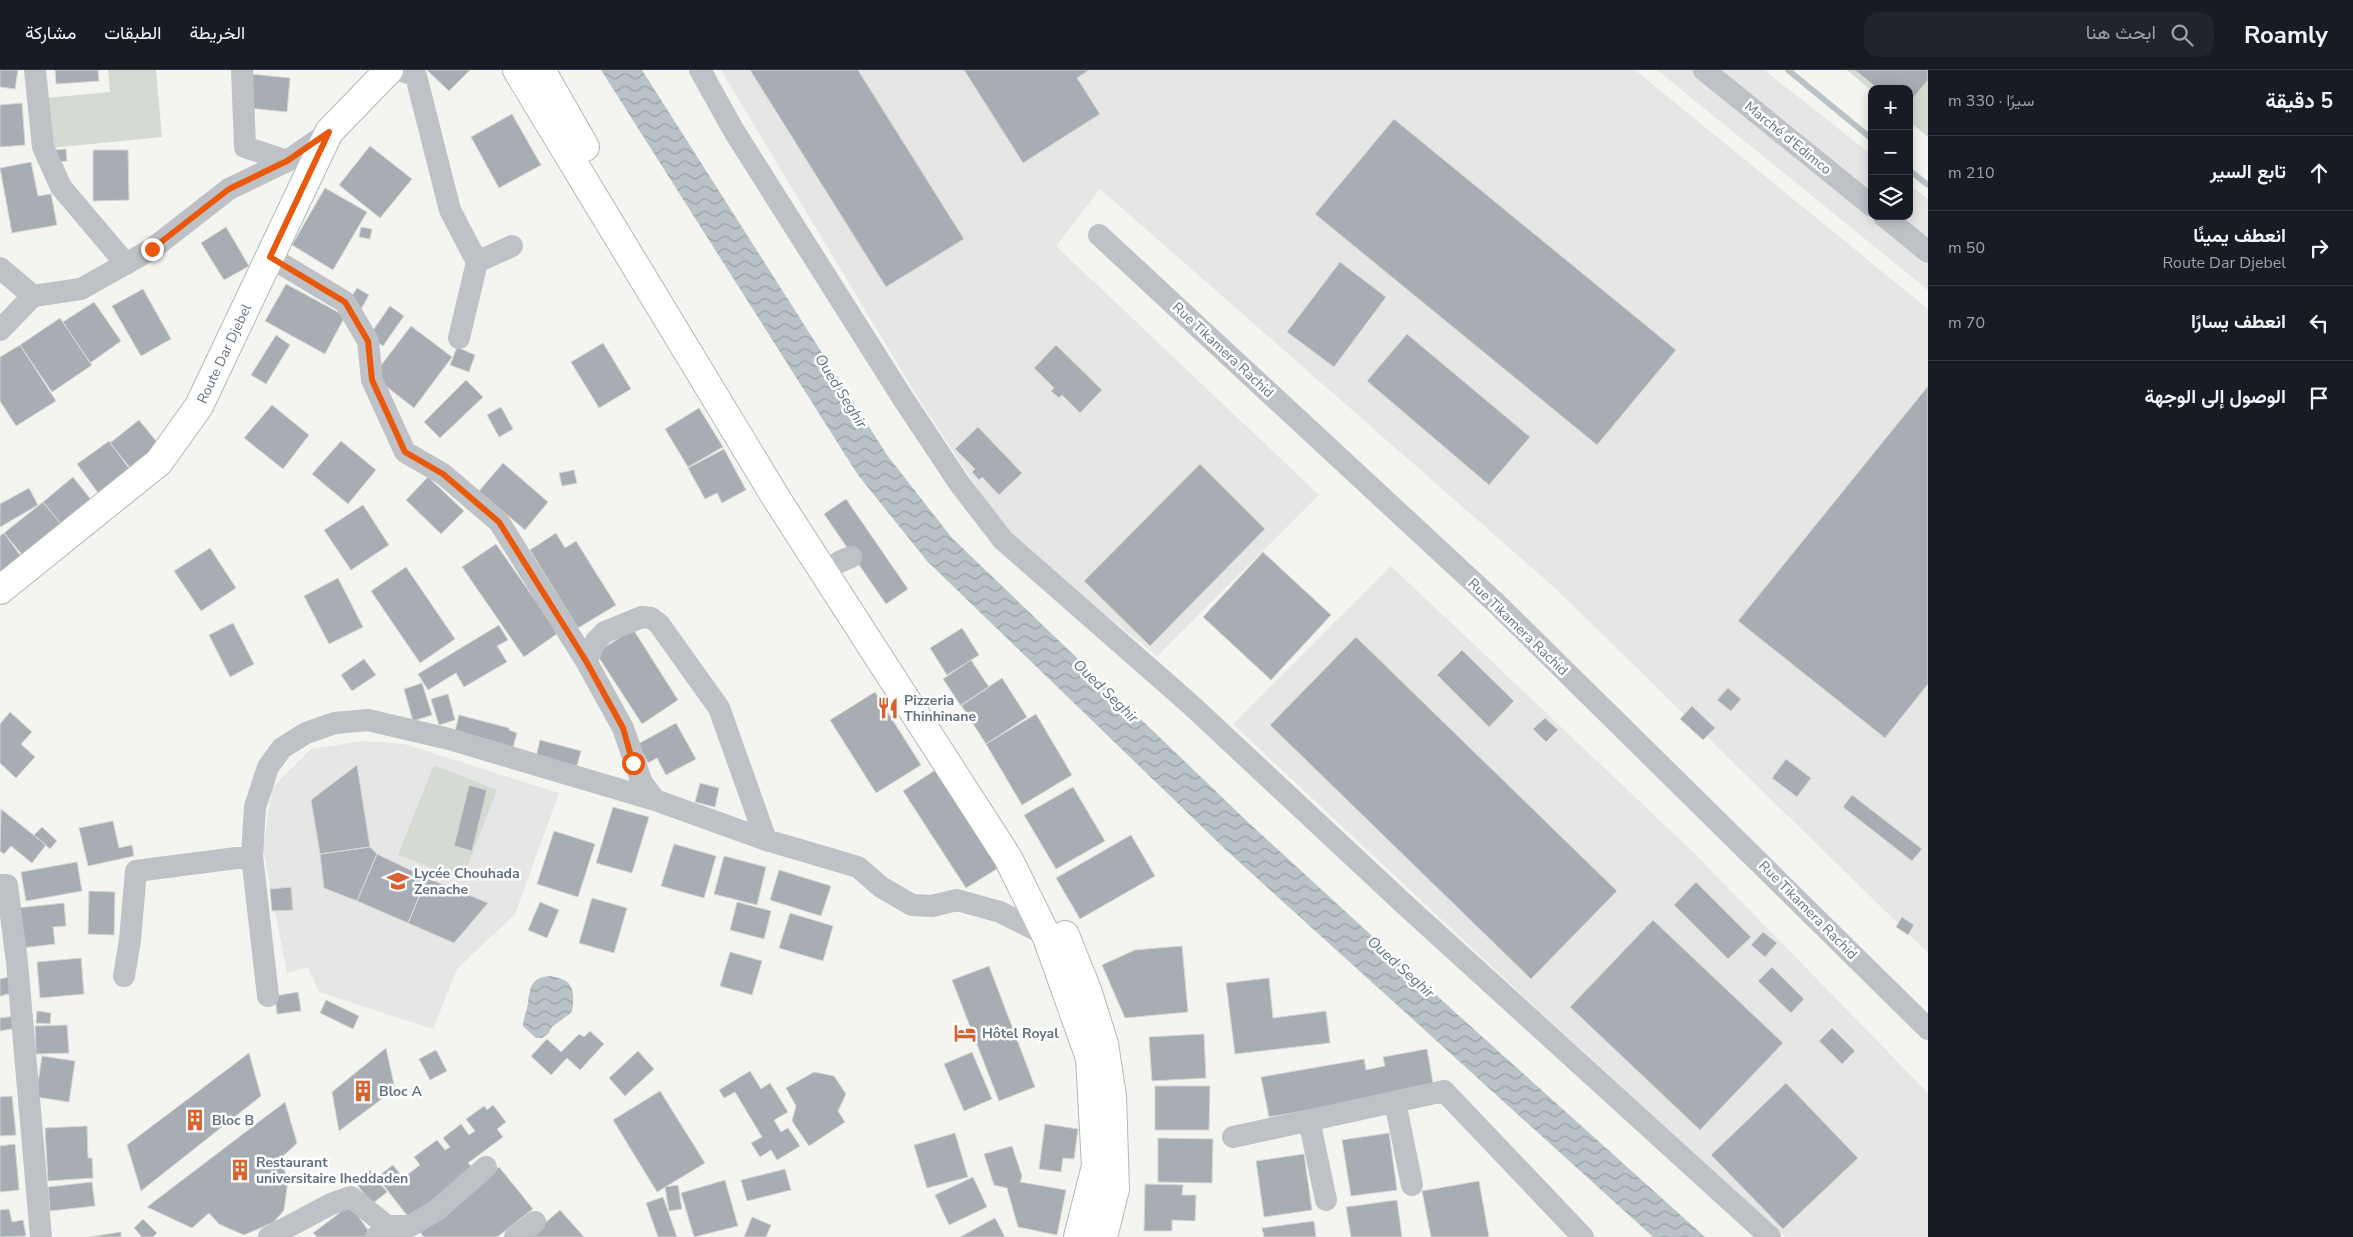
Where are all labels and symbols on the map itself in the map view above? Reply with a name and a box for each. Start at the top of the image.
street label: Marché d'Edimco [1741,97,1836,179]
route end [141,238,164,261]
street label: Rue Tikamera Rachid [1168,298,1278,402]
street label: Route Dar Djebel [192,300,256,406]
water label: Oued Seghir [810,350,872,432]
street label: Rue Tikamera Rachid [1464,574,1572,680]
water label: Oued Seghir [1069,655,1144,728]
place label: Pizzeria Thinhinane [904,691,976,726]
restaurant icon: Pizzeria Thinhinane [875,695,901,721]
route start [622,752,645,775]
street label: Rue Tikamera Rachid [1755,857,1861,963]
place label: Lycée Chouhada Zenache [414,864,520,899]
school or university icon: Lycée Chouhada Zenache [385,868,411,894]
water label: Oued Seghir [1363,932,1439,1003]
hotel icon: Hôtel Royal [952,1020,978,1046]
place label: Hôtel Royal [982,1024,1059,1043]
building icon: Bloc A [350,1078,376,1104]
place label: Bloc A [379,1082,422,1101]
building icon: Bloc B [182,1107,208,1133]
place label: Bloc B [212,1111,254,1130]
place label: Restaurant universitaire Iheddaden [256,1153,408,1188]
building icon: Restaurant universitaire Iheddaden [227,1157,253,1183]

